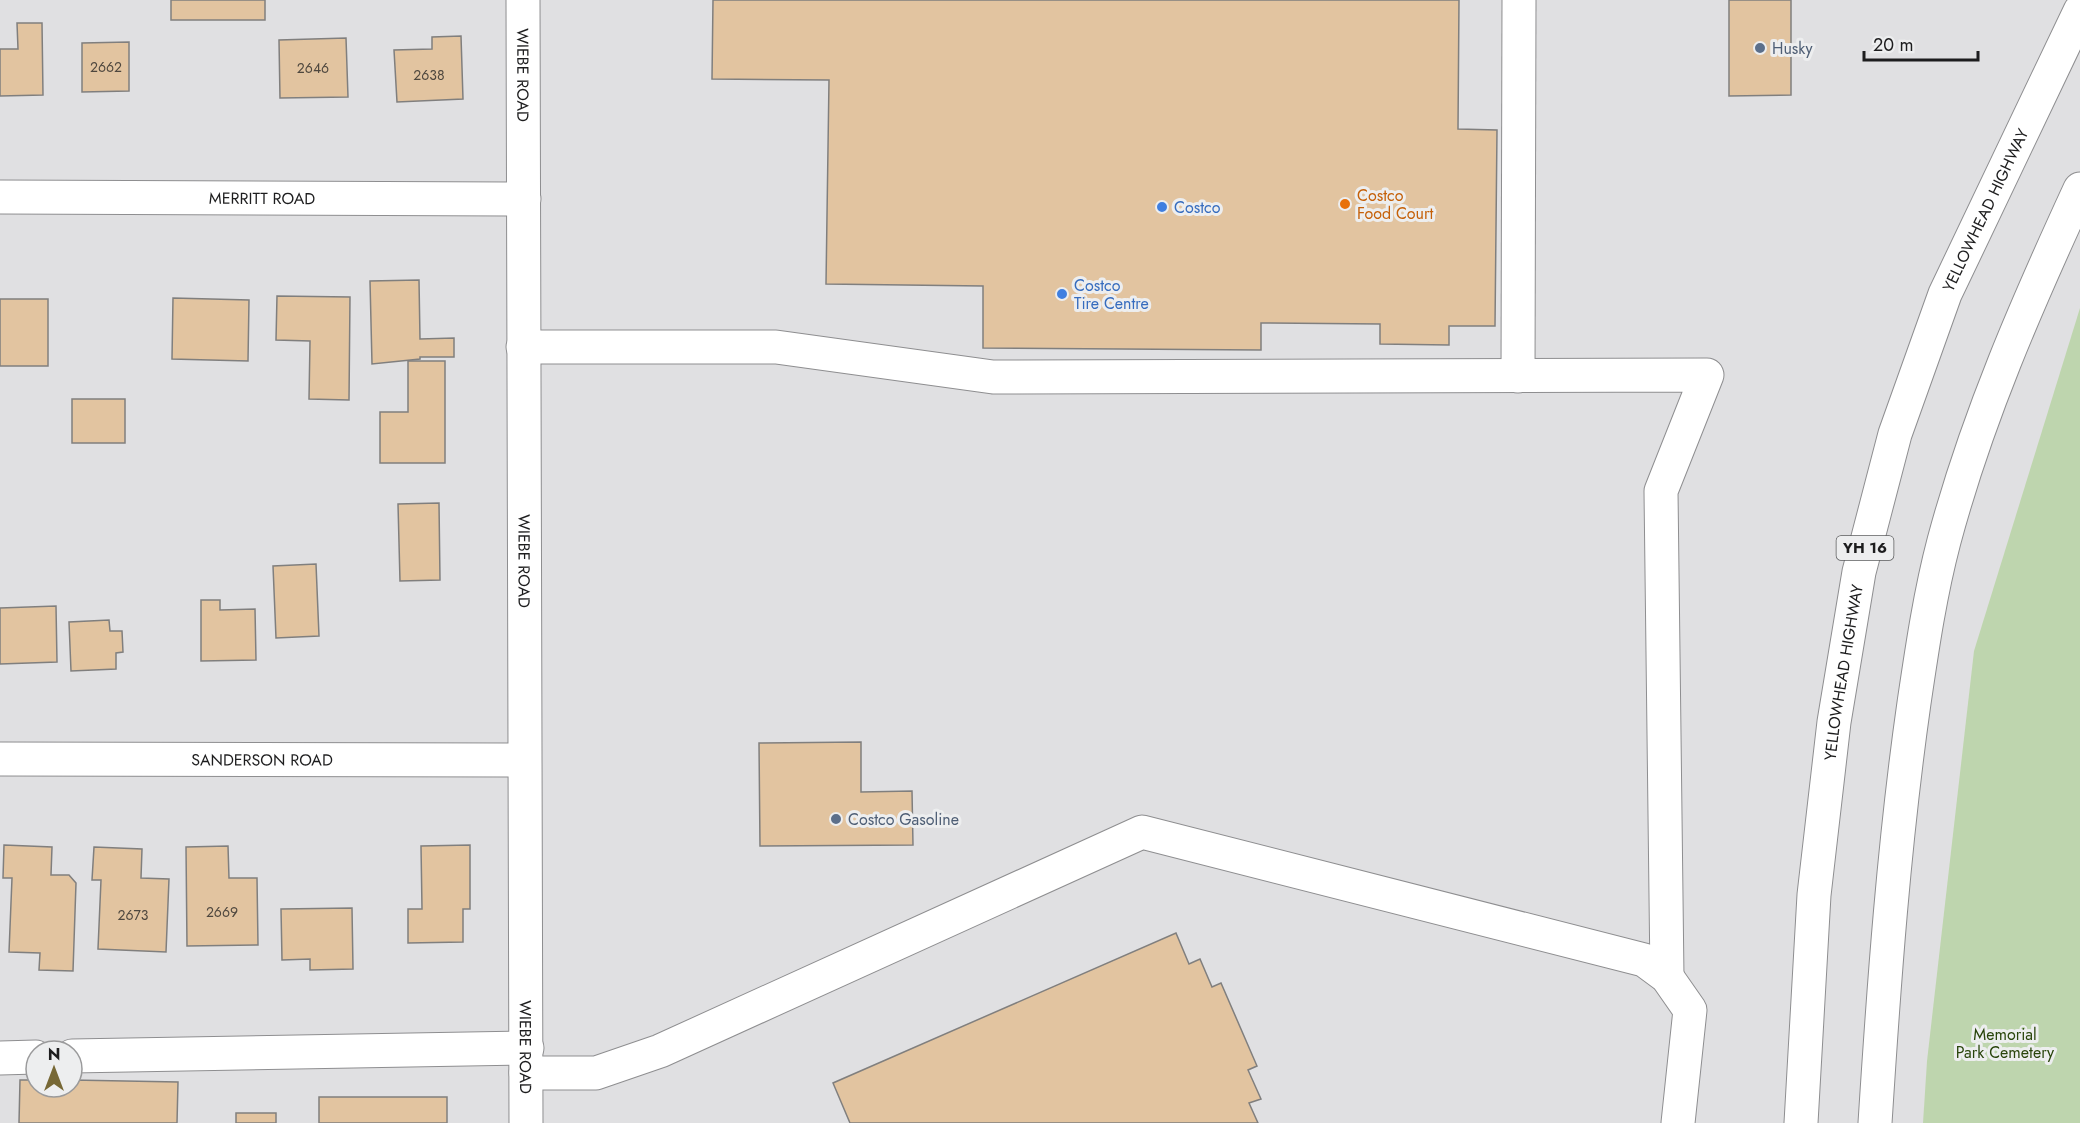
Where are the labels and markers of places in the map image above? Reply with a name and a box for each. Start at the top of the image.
place label: Husky [1772,37,1814,60]
marker: Husky [1753,41,1767,55]
place label: Costco Food Court [1357,184,1433,225]
place label: Costco [1174,196,1221,219]
marker: Costco Food Court [1338,197,1352,211]
marker: Costco [1155,200,1169,214]
place label: Costco Tire Centre [1074,274,1149,315]
marker: Costco Tire Centre [1055,287,1069,301]
place label: Costco Gasoline [848,808,959,831]
marker: Costco Gasoline [829,812,843,826]

